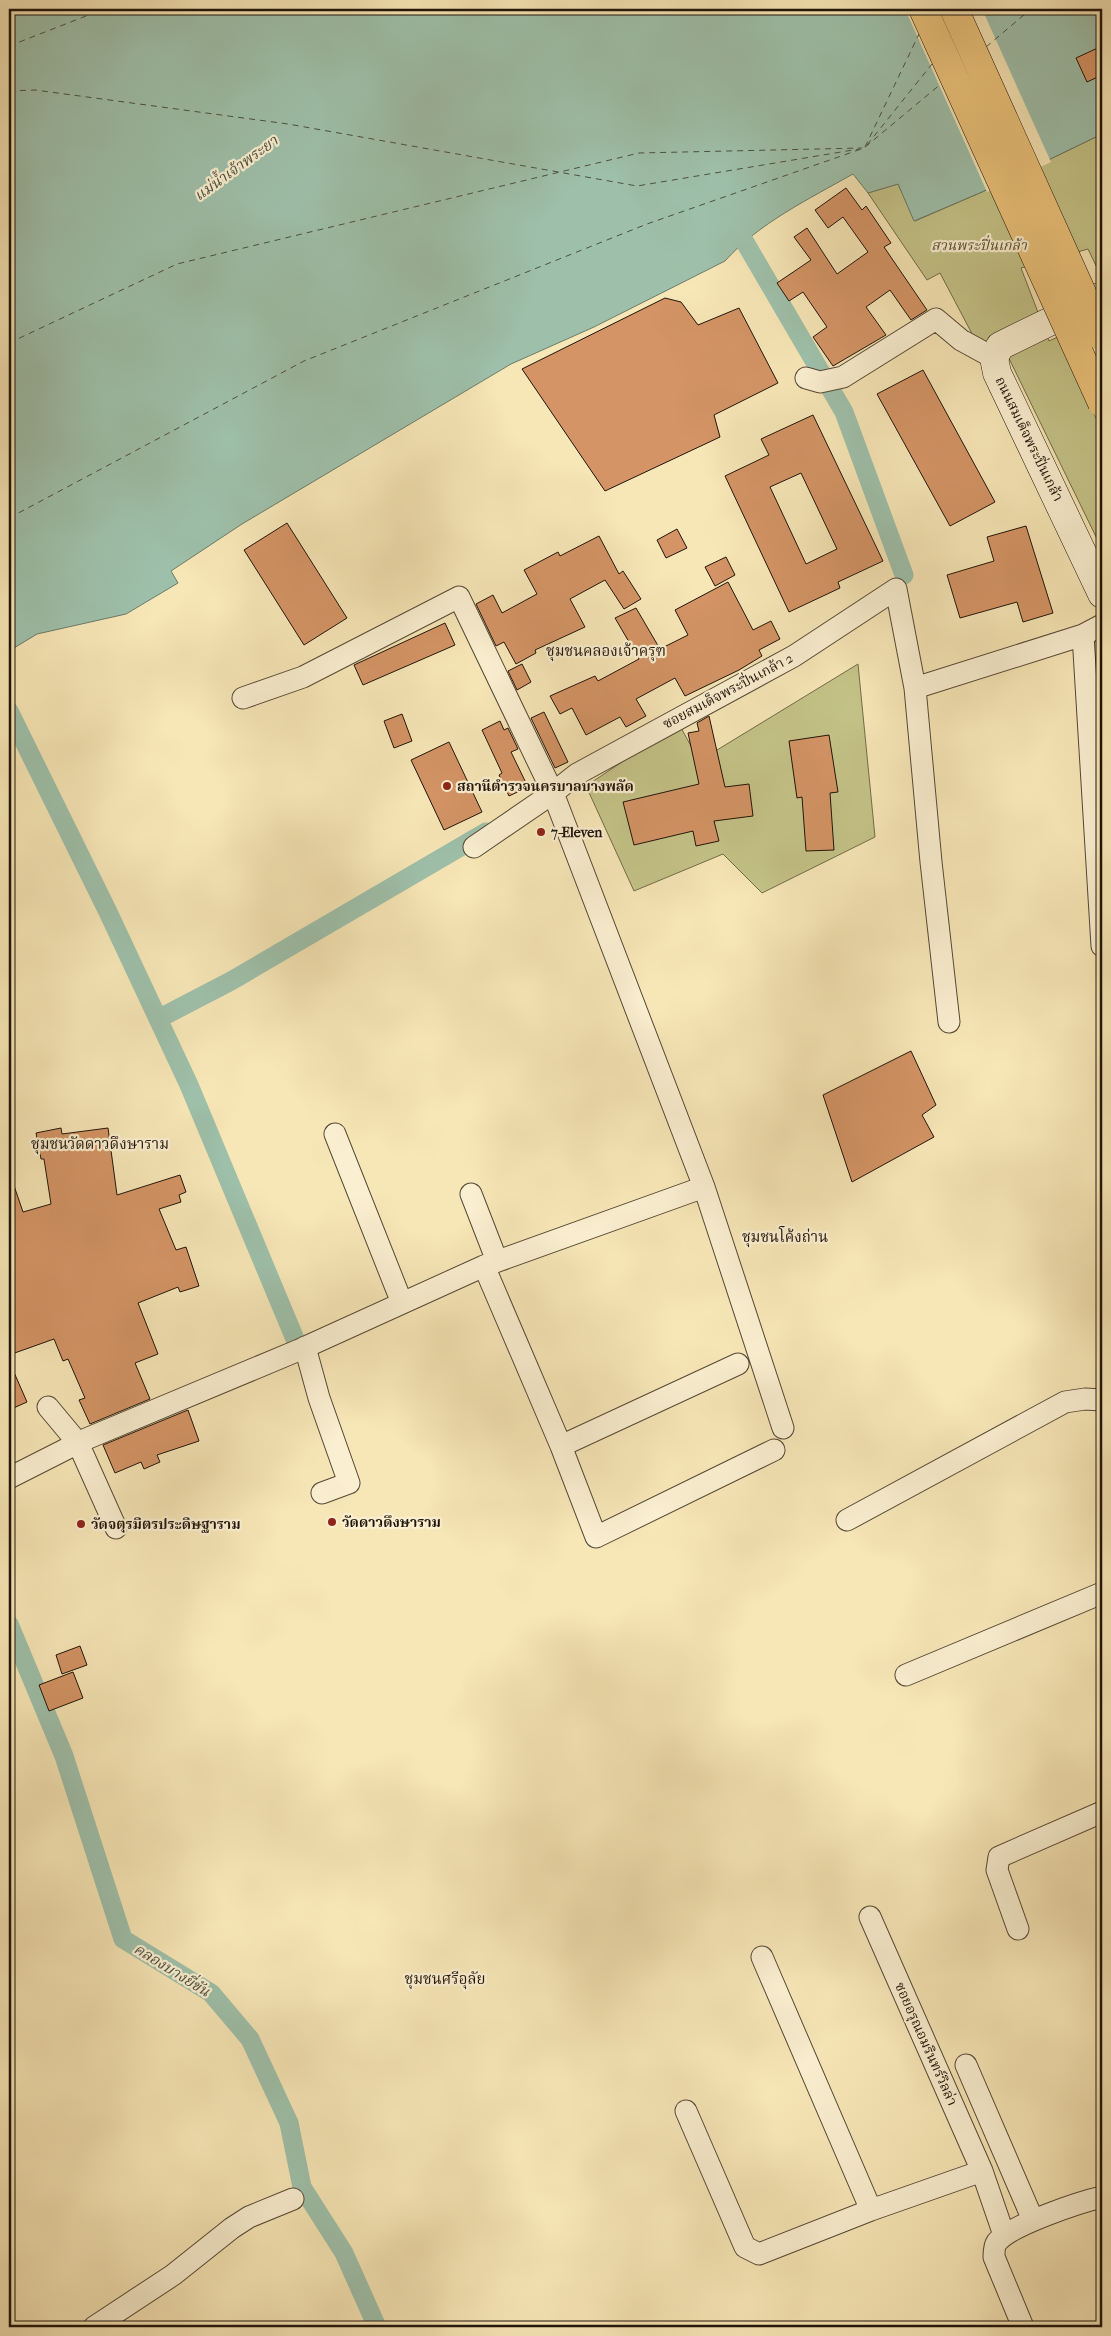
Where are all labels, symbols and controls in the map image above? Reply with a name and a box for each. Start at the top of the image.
water label: แม่น้ำเจ้าพระยา [189,130,282,204]
park label: สวนพระปิ่นเกล้า [931,235,1028,254]
street label: ถนนสมเด็จพระปิ่นเกล้า [991,373,1068,504]
district label: ชุมชนคลองเจ้าครุฑ [546,642,666,662]
street label: ซอยสมเด็จพระปิ่นเกล้า 2 [659,648,796,733]
place label: สถานีตำรวจนครบาลบางพลัด [457,778,634,795]
marker: สถานีตำรวจนครบาลบางพลัด [441,780,453,792]
place label: 7-Eleven [550,824,603,841]
marker: 7-Eleven [535,826,547,838]
district label: ชุมชนวัดดาวดึงษาราม [31,1135,169,1155]
district label: ชุมชนโค้งถ่าน [742,1226,828,1248]
place label: วัดดาวดึงษาราม [342,1514,441,1531]
place label: วัดจตุรมิตรประดิษฐาราม [91,1516,241,1533]
marker: วัดดาวดึงษาราม [326,1516,338,1528]
marker: วัดจตุรมิตรประดิษฐาราม [75,1518,87,1530]
water label: คลองบางยี่ขัน [131,1938,215,2001]
district label: ชุมชนศรีอุลัย [404,1970,486,1990]
street label: ซอยอรุณอมรินทร์วิลล่า [891,1979,962,2108]

